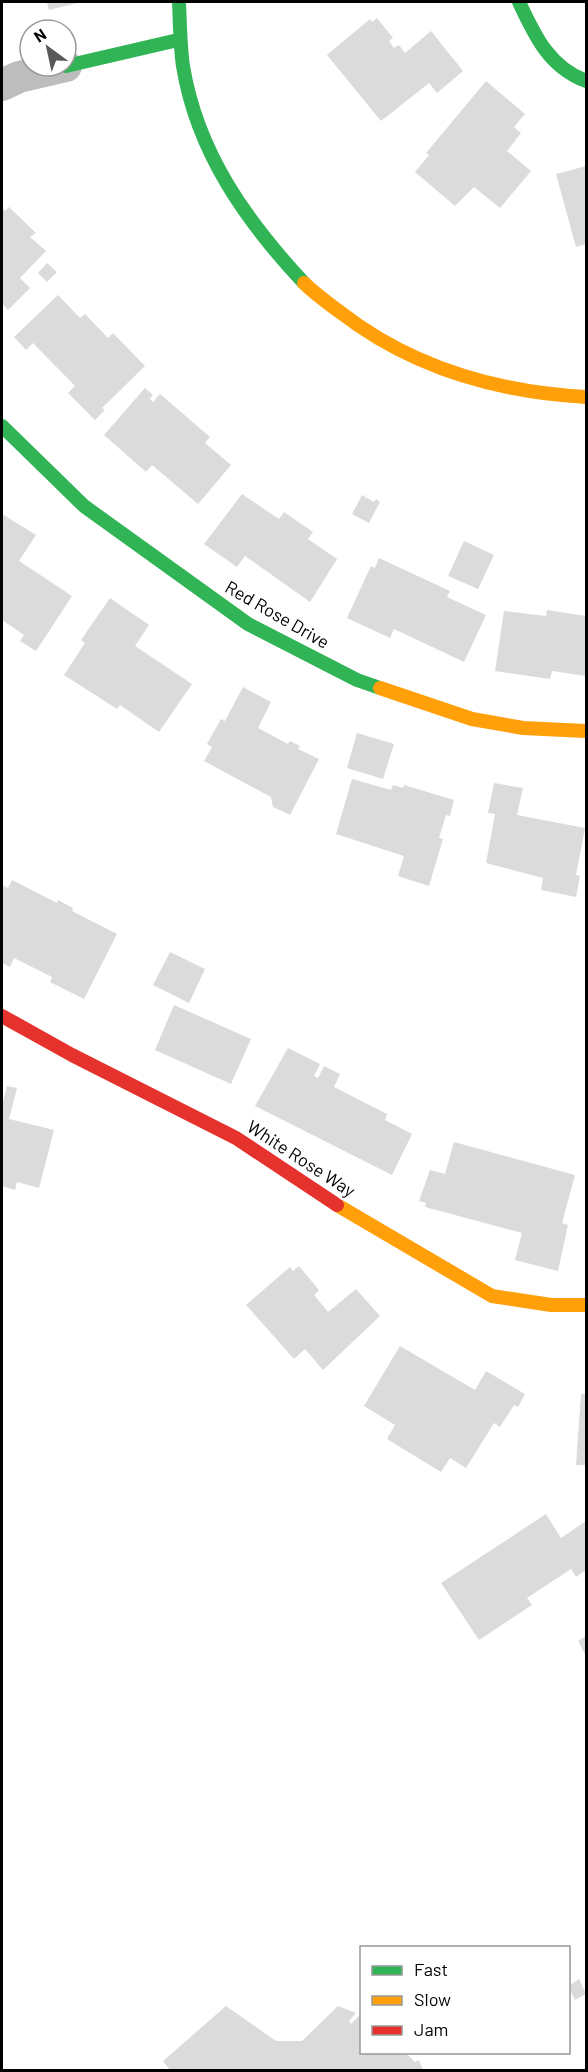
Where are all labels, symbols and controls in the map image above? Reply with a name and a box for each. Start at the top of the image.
north arrow [18,18,78,78]
text: N [30,24,49,46]
street label: Red Rose Drive [221,575,334,653]
street label: White Rose Way [243,1115,360,1201]
legend [360,1946,570,2054]
text: Fast [414,1958,448,1980]
text: Slow [414,1988,451,2010]
text: Jam [414,2018,448,2040]

